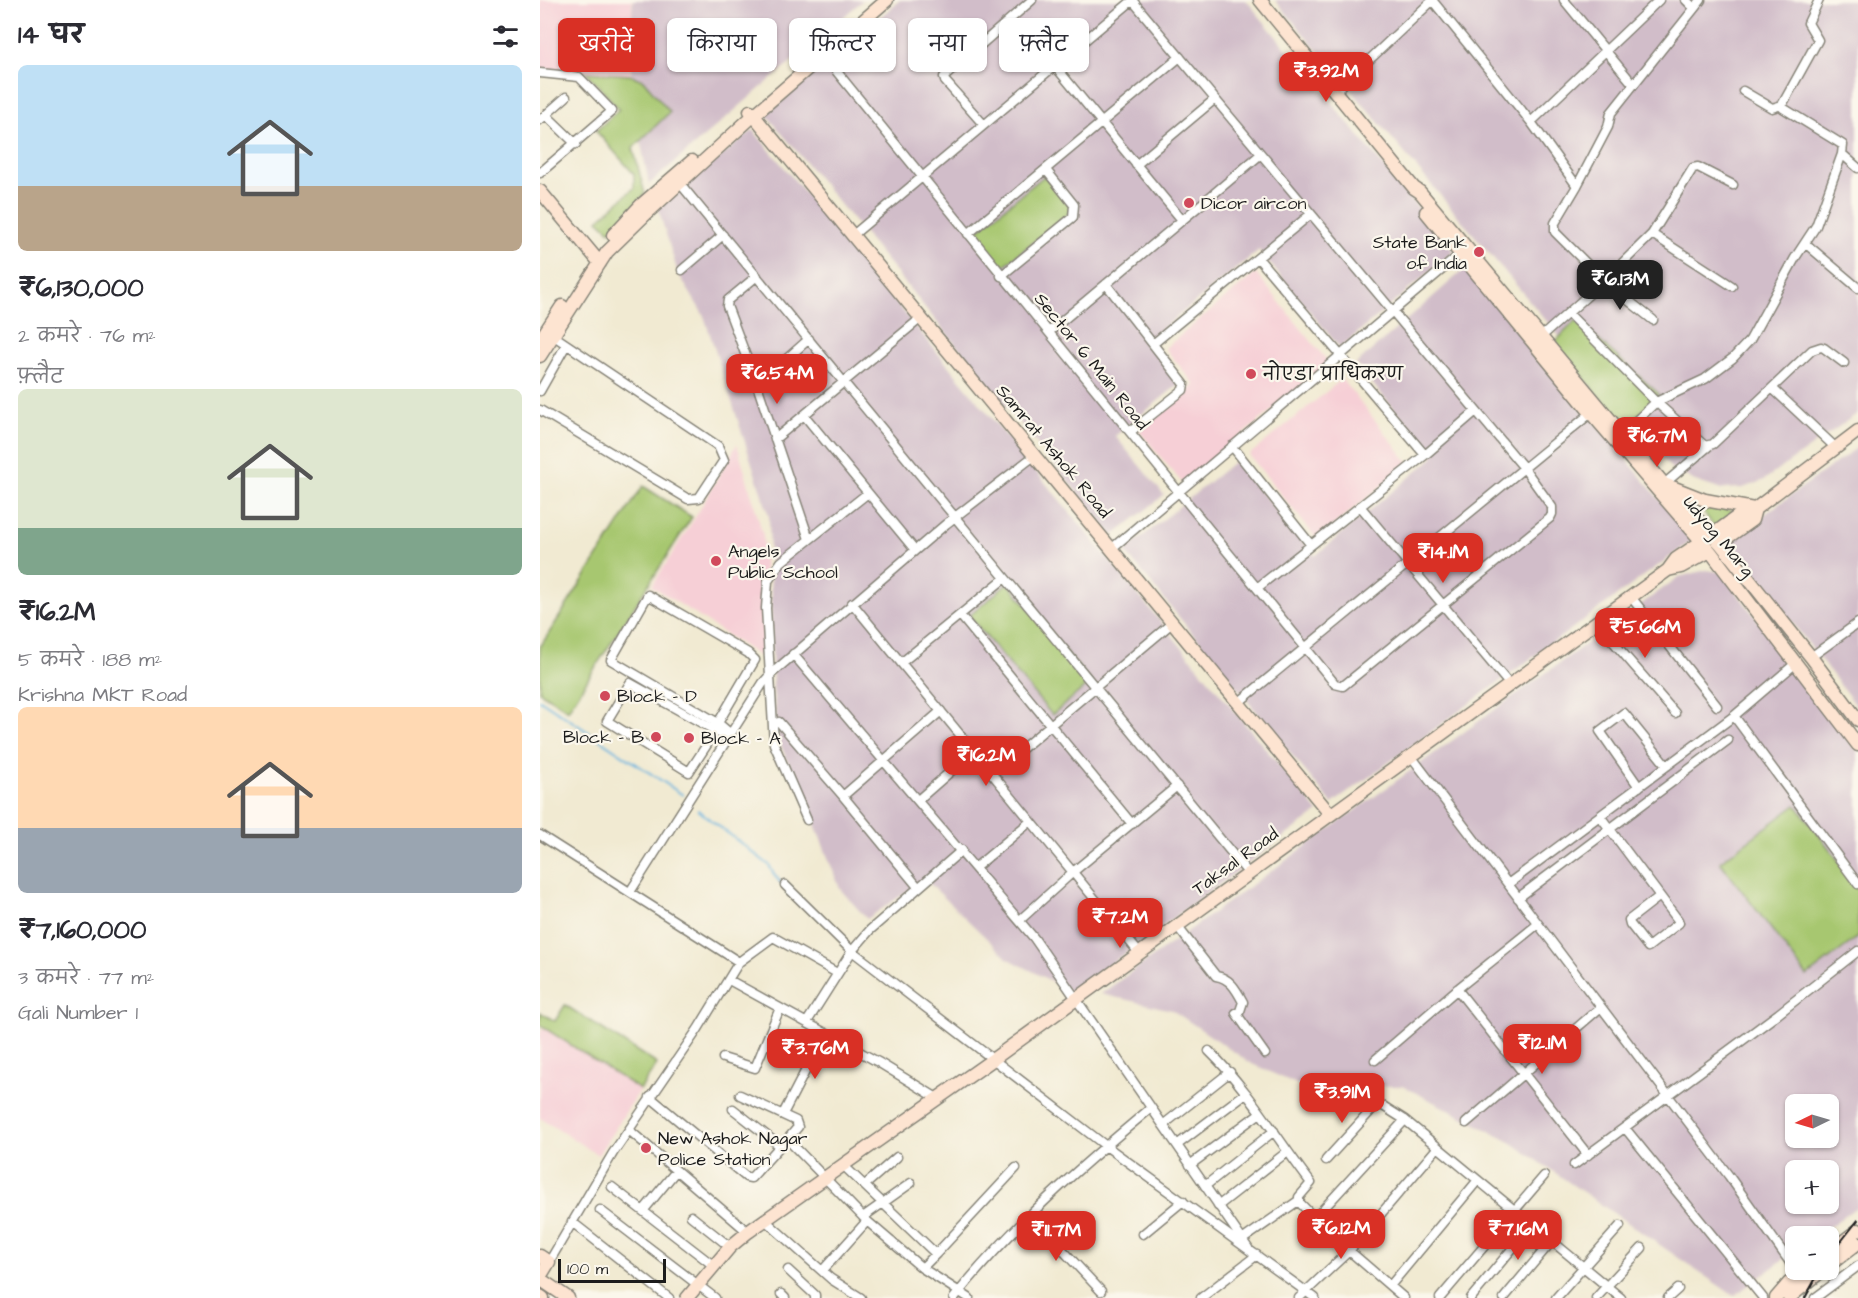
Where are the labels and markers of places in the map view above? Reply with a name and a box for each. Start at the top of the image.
pin: ₹3.92M [1277,52,1375,103]
place label: Dicor aircon [1201,191,1306,216]
marker: Dicor aircon [1182,196,1196,210]
place label: State Bank of India [1373,230,1467,276]
marker: State Bank of India [1472,245,1486,259]
pin: ₹6.13M [1571,260,1669,311]
pin: ₹6.54M [728,354,826,405]
place label: नोएडा प्राधिकरण [1262,360,1405,387]
marker: नोएडा प्राधिकरण [1244,367,1258,381]
pin: ₹16.7M [1608,417,1706,468]
pin: ₹14.1M [1394,533,1492,584]
place label: Angels Public School [728,539,838,585]
marker: Angels Public School [709,554,723,568]
pin: ₹5.66M [1596,608,1694,659]
place label: Block - D [617,684,697,709]
marker: Block - D [598,689,612,703]
place label: Block - B [563,725,644,750]
place label: Block - A [701,726,781,751]
marker: Block - B [649,730,663,744]
marker: Block - A [682,731,696,745]
pin: ₹16.2M [937,736,1035,787]
pin: ₹7.2M [1078,898,1162,949]
pin: ₹12.1M [1493,1024,1591,1075]
pin: ₹3.76M [766,1029,864,1080]
pin: ₹3.91M [1293,1073,1391,1124]
place label: New Ashok Nagar Police Station [658,1126,808,1172]
marker: New Ashok Nagar Police Station [639,1141,653,1155]
pin: ₹6.12M [1292,1209,1390,1260]
pin: ₹7.16M [1469,1210,1567,1261]
pin: ₹11.7M [1007,1211,1105,1262]

